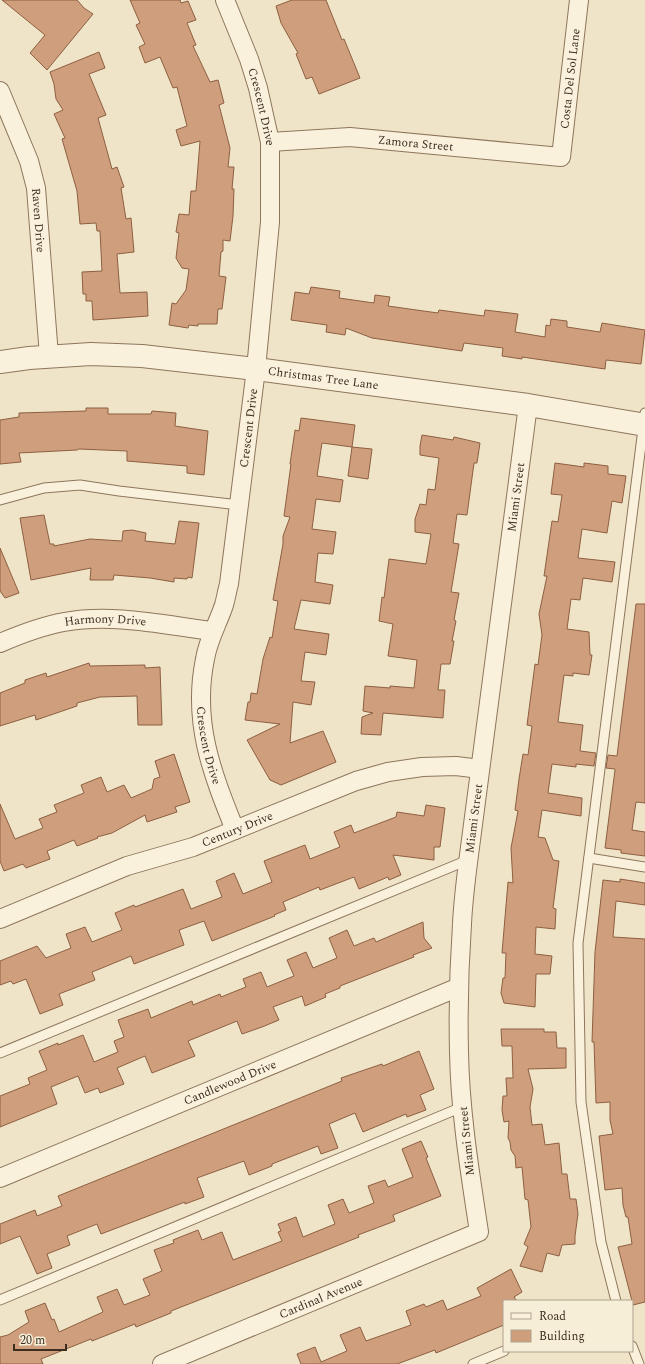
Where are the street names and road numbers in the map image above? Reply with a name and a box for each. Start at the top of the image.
street label: Costa Del Sol Lane [555,27,585,130]
street label: Crescent Drive [243,65,280,146]
street label: Zamora Street [377,130,454,156]
street label: Raven Drive [27,187,50,254]
street label: Christmas Tree Lane [267,361,380,395]
street label: Crescent Drive [235,387,263,469]
street label: Miami Street [502,461,530,533]
street label: Harmony Drive [63,609,148,631]
street label: Crescent Drive [192,706,226,787]
street label: Miami Street [460,783,488,854]
street label: Century Drive [199,806,276,852]
street label: Candlewood Drive [181,1054,279,1110]
street label: Miami Street [454,1105,480,1177]
street label: Cardinal Avenue [276,1272,366,1324]

